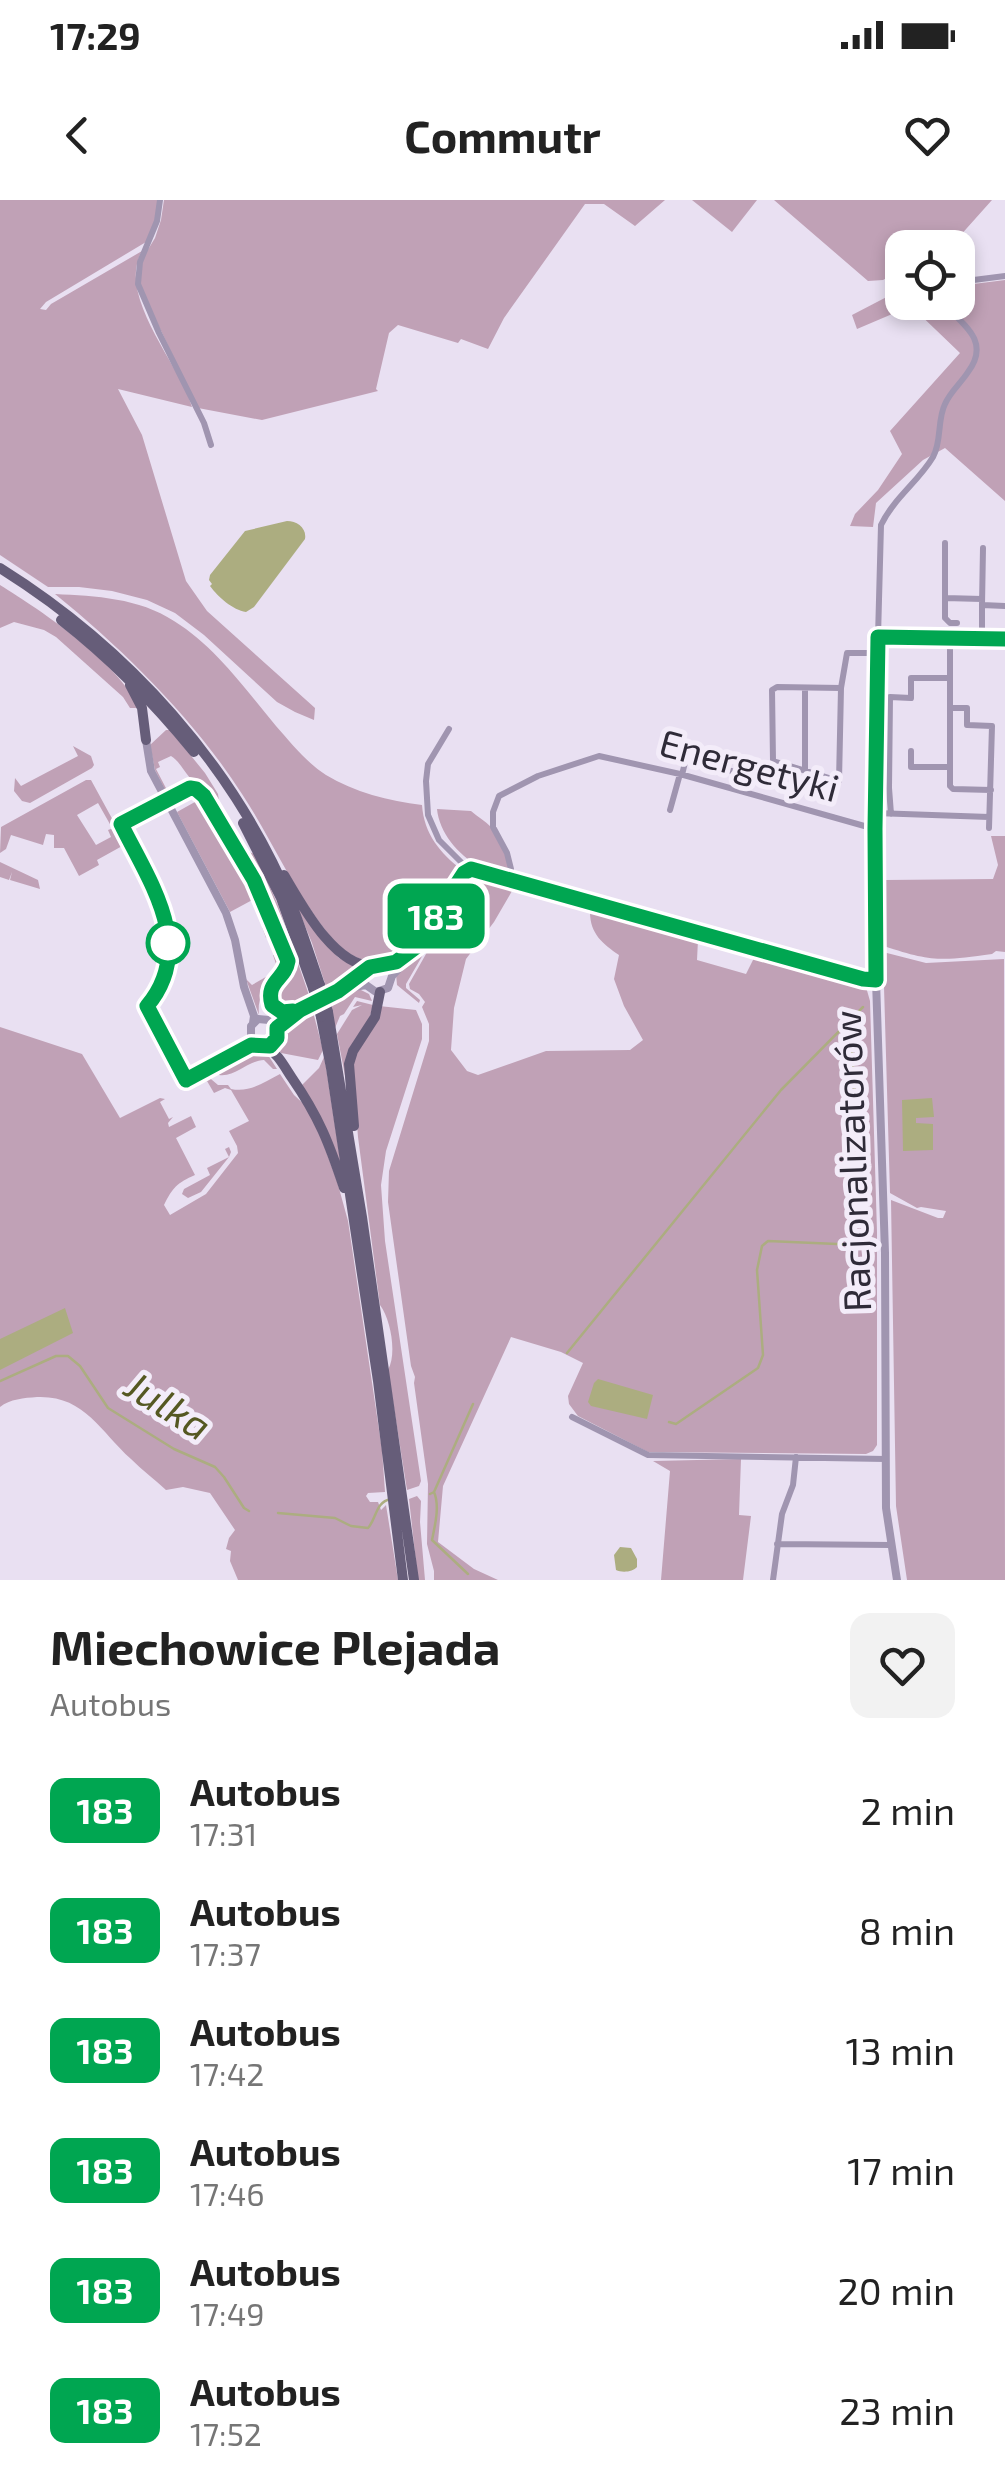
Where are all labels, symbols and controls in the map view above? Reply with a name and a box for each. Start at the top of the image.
text: 17:29 [50,12,141,58]
icon: back [50,108,105,163]
text: Commutr [404,108,601,162]
icon: heart [900,108,955,163]
map controls [885,230,975,320]
button: locate [885,230,975,320]
street label: Energetyki [655,718,844,810]
line badge: 183 [378,884,494,948]
text: 183 [408,895,464,937]
unlabelled marker [147,922,189,964]
street label: Racjonalizatorów [823,1010,879,1313]
water label: Julka [117,1359,221,1449]
button: heart [850,1613,955,1718]
text: Miechowice Plejada [50,1617,500,1675]
text: Autobus [50,1684,171,1722]
text: Autobus [190,1768,341,1814]
text: 2 min [860,1787,955,1833]
text: 183 [77,1789,133,1831]
text: 17:31 [190,1814,257,1852]
text: Autobus [190,1888,341,1934]
text: 8 min [859,1907,955,1953]
text: 183 [77,1909,133,1951]
text: 17:37 [190,1934,261,1972]
text: Autobus [190,2008,341,2054]
text: 13 min [845,2027,955,2073]
text: 183 [77,2029,133,2071]
text: 17:42 [190,2054,264,2092]
text: Autobus [190,2128,341,2174]
text: 17 min [847,2147,955,2193]
text: 183 [77,2149,133,2191]
text: 17:46 [190,2174,265,2212]
text: Autobus [190,2248,341,2294]
text: 20 min [837,2267,955,2313]
text: 183 [77,2269,133,2311]
text: 17:49 [190,2294,265,2332]
text: Autobus [190,2368,341,2414]
text: 23 min [839,2387,955,2433]
text: 183 [77,2389,133,2431]
text: 17:52 [190,2414,262,2452]

